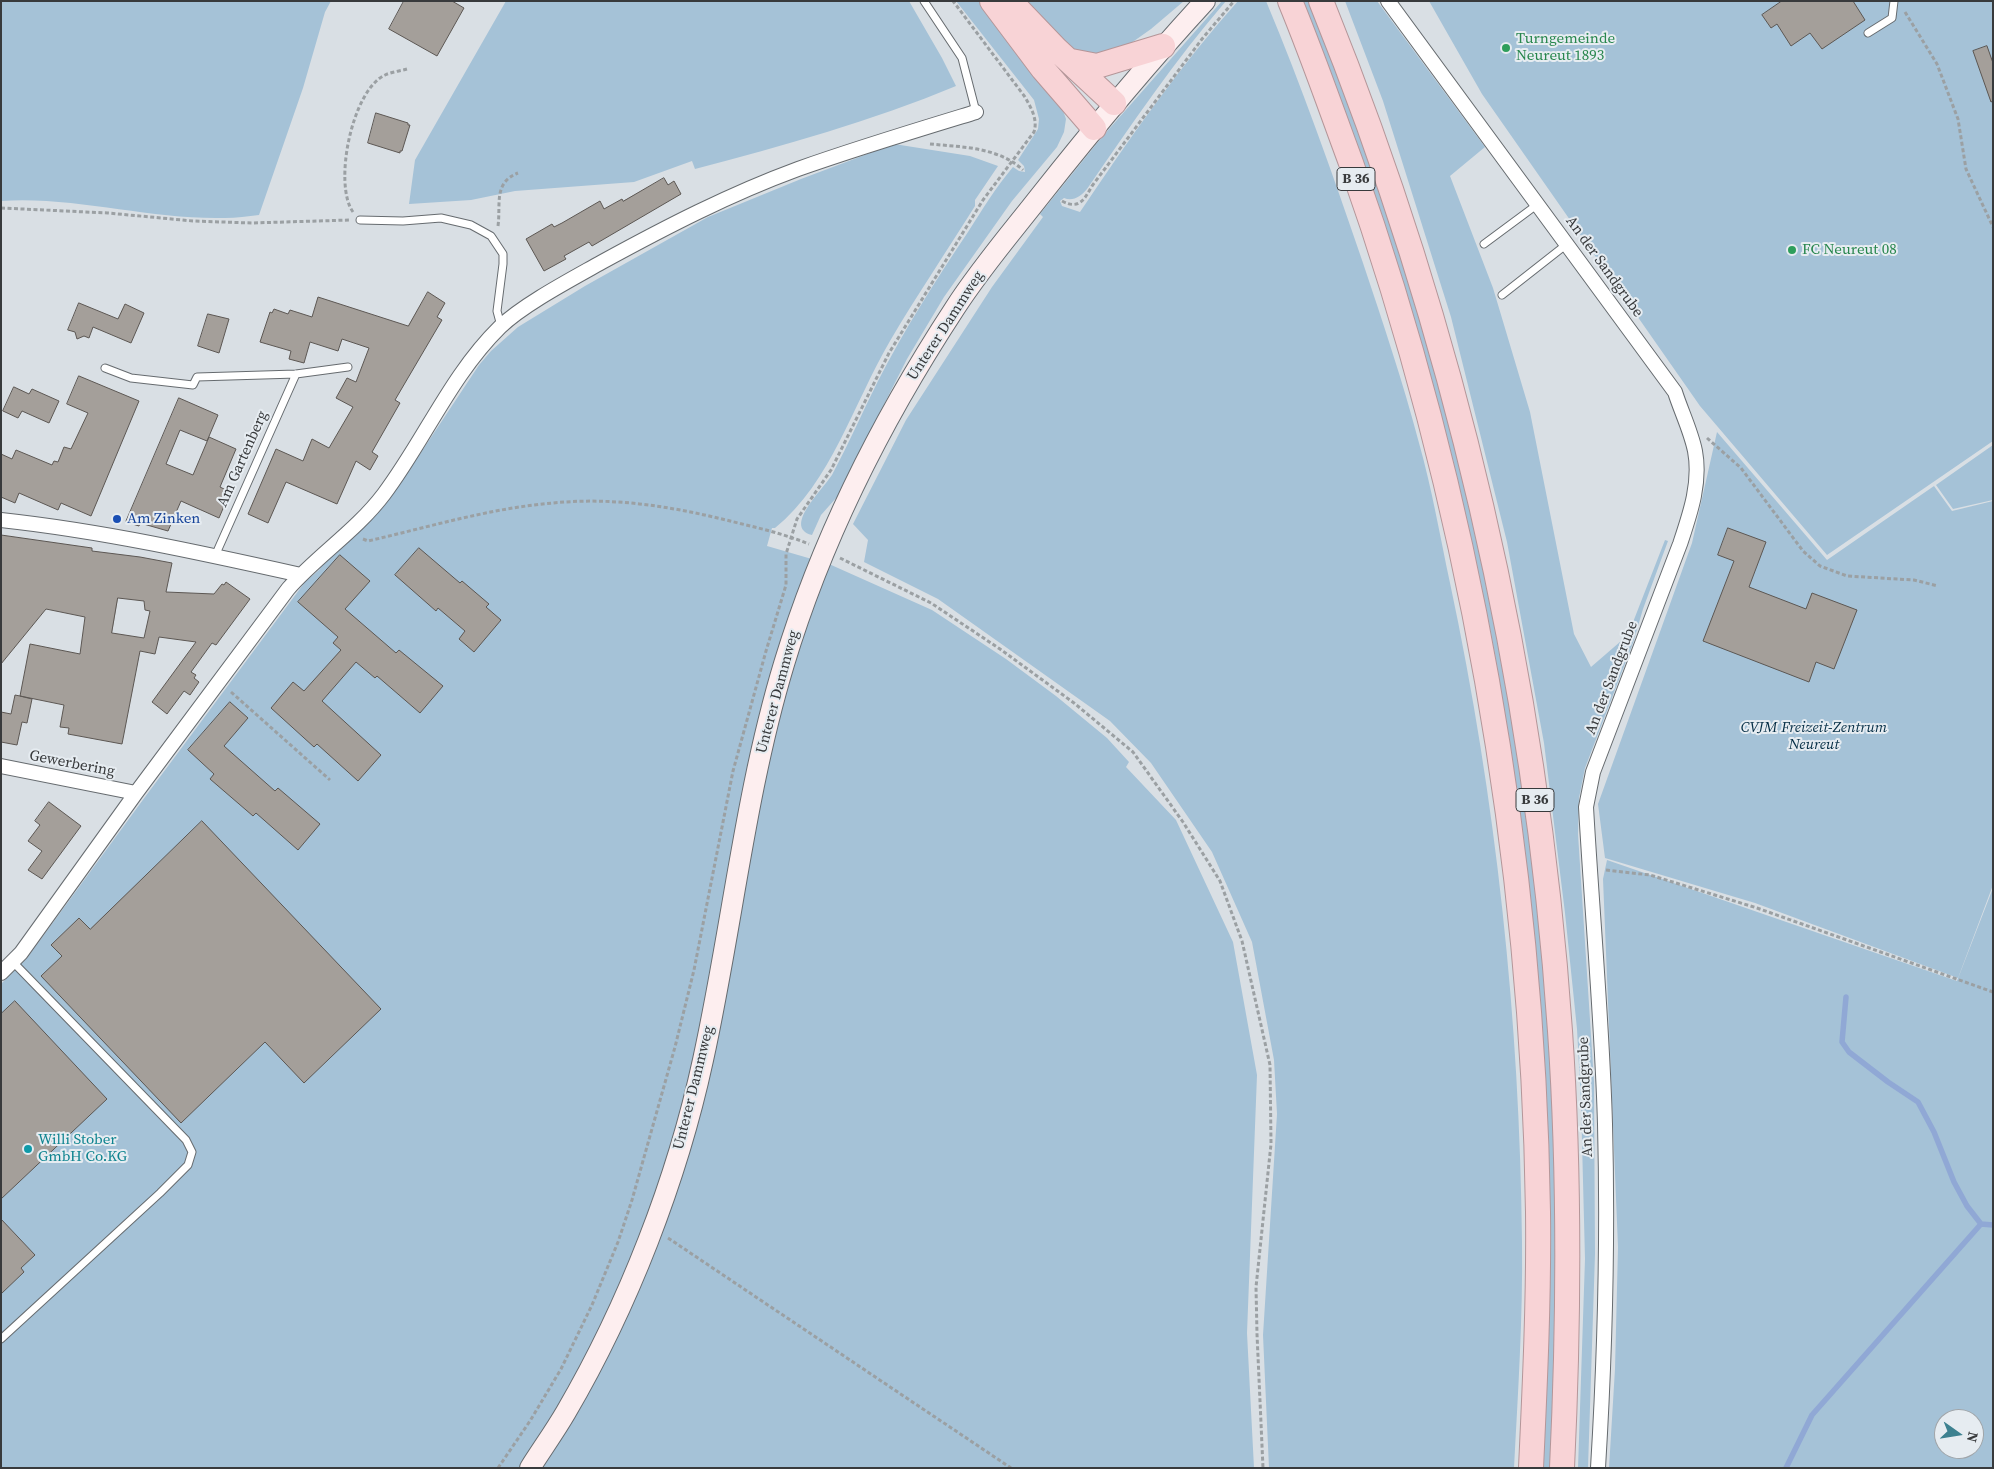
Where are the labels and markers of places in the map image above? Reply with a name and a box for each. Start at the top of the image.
place label: Turngemeinde Neureut 1893 [1516,30,1615,65]
marker: Turngemeinde Neureut 1893 [1500,42,1512,54]
place label: FC Neureut 08 [1802,241,1897,259]
marker: FC Neureut 08 [1786,244,1798,256]
place label: Am Zinken [127,510,200,528]
marker: Am Zinken [111,513,123,525]
place label: Willi Stober GmbH Co.KG [38,1131,127,1166]
marker: Willi Stober GmbH Co.KG [22,1143,34,1155]

